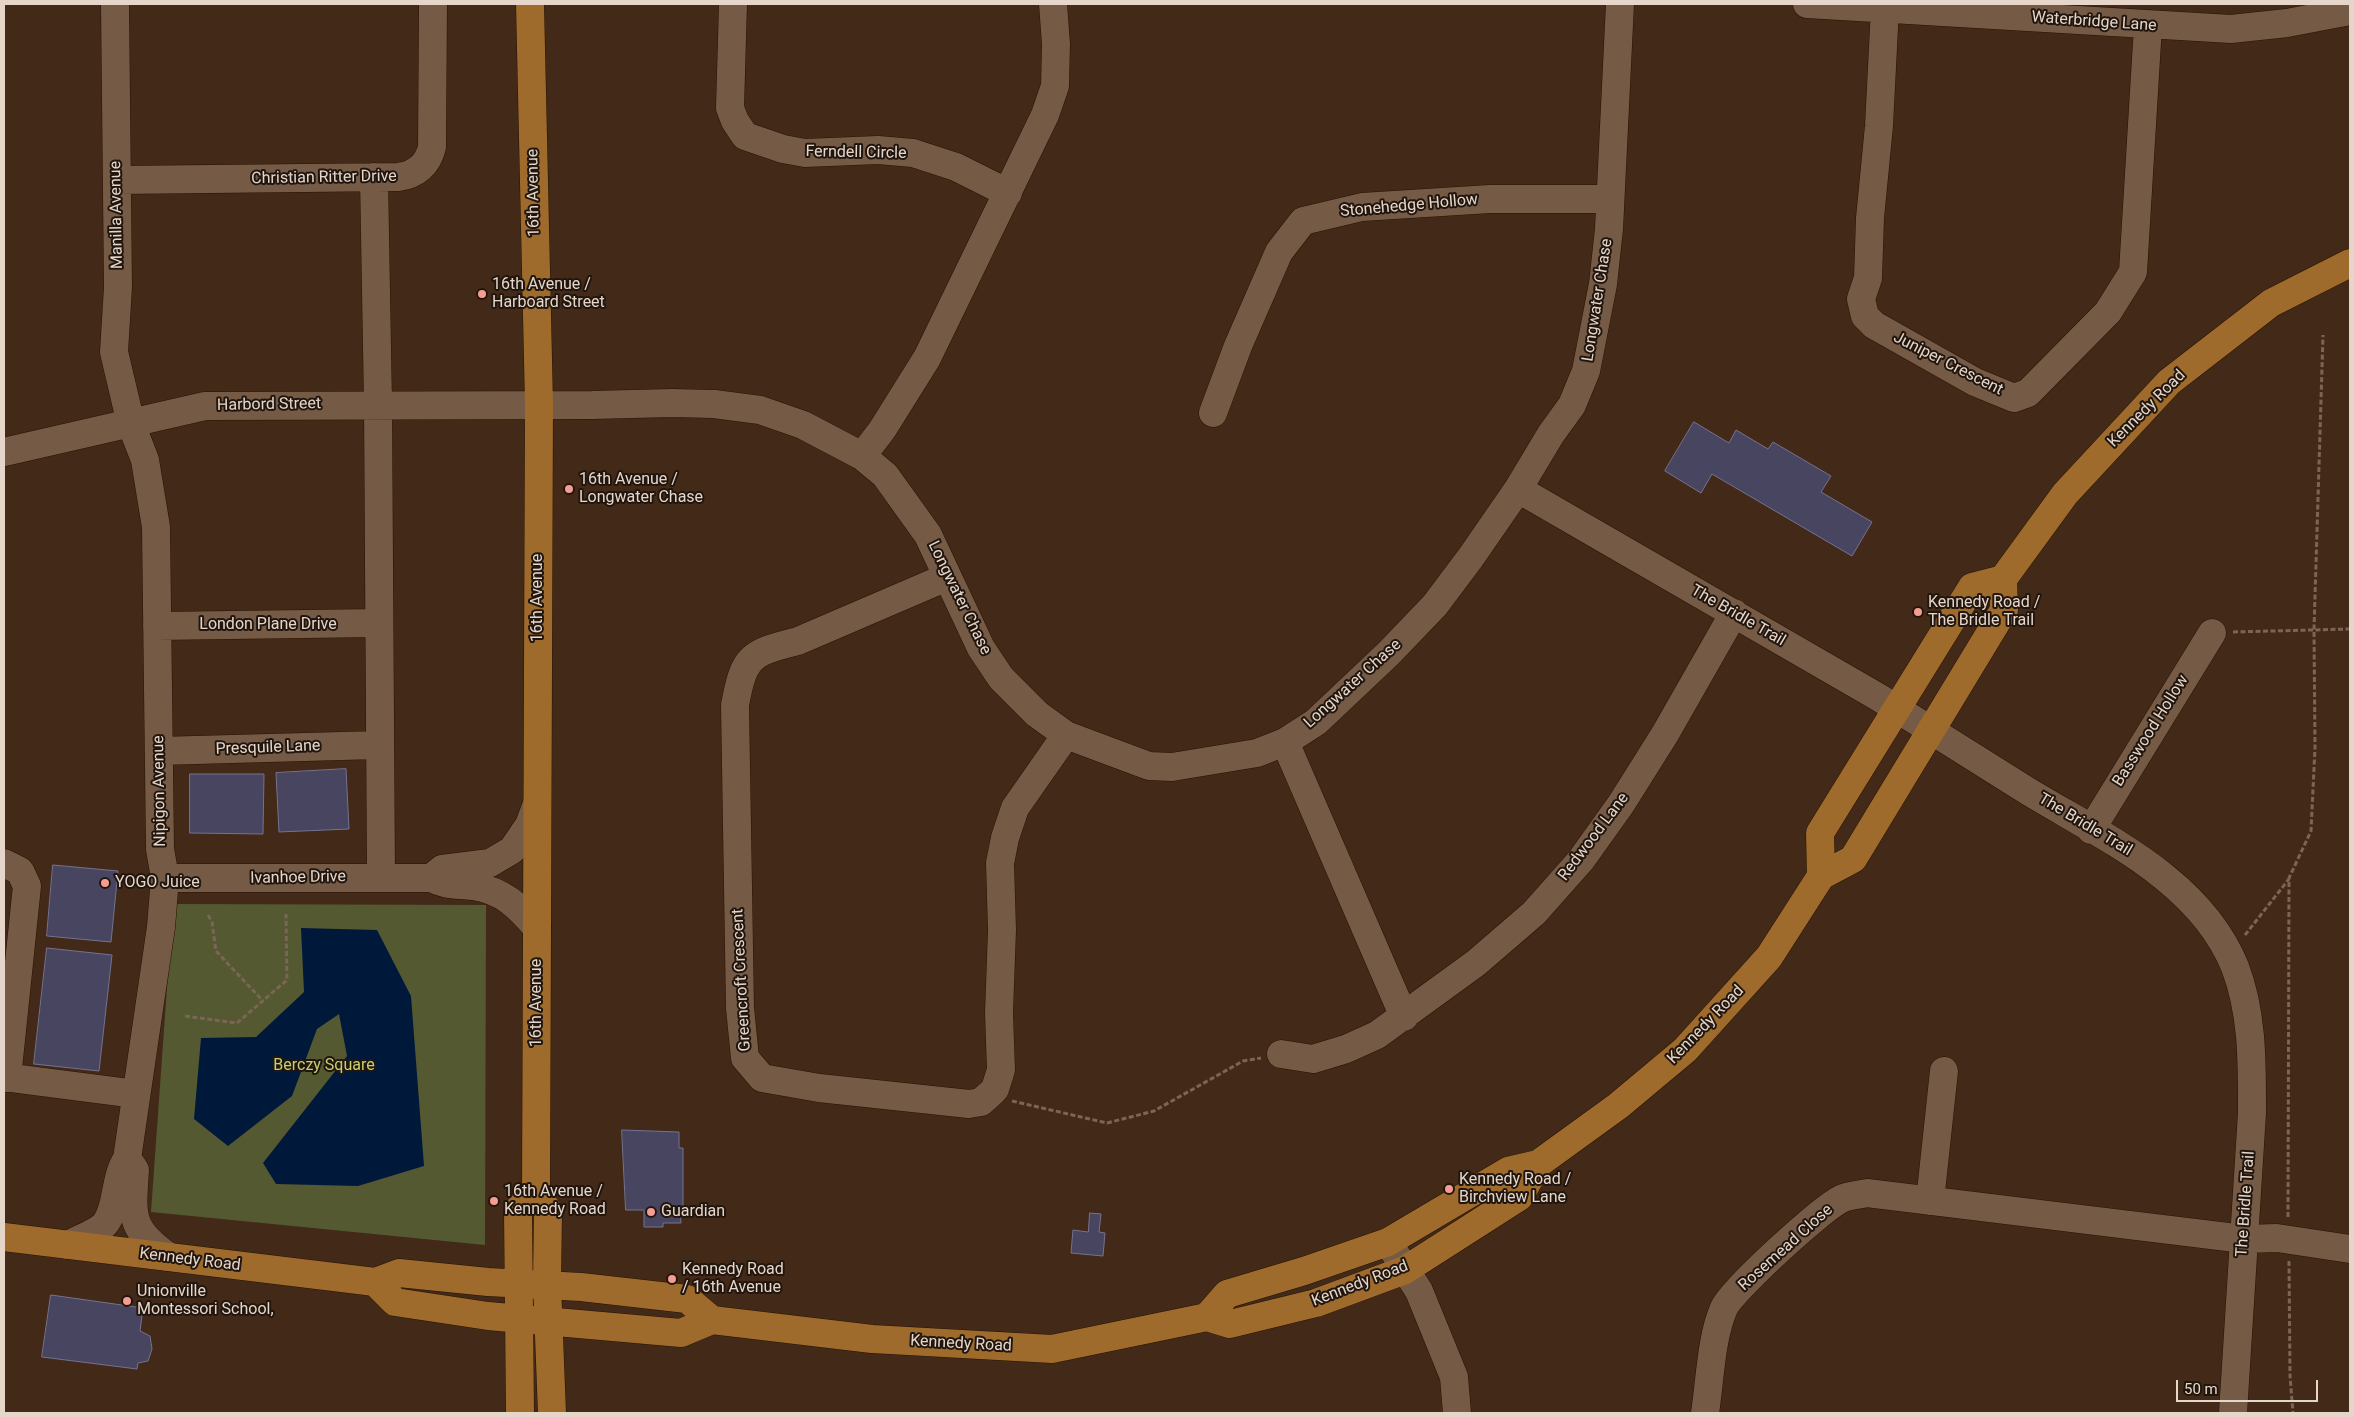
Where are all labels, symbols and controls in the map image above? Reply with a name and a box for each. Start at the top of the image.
street label: Waterbridge Lane [2031,8,2157,36]
street label: Ferndell Circle [805,143,907,163]
street label: 16th Avenue [524,149,544,237]
street label: Manilla Avenue [106,161,128,269]
street label: Christian Ritter Drive [251,167,397,189]
street label: Stonehedge Hollow [1339,190,1479,222]
street label: Longwater Chase [1579,237,1617,363]
place label: 16th Avenue / Harboard Street [492,275,605,313]
marker: 16th Avenue / Harboard Street [476,288,488,300]
street label: Juniper Crescent [1890,328,2006,400]
street label: Kennedy Road [2104,366,2190,452]
street label: Harbord Street [217,394,321,416]
place label: 16th Avenue / Longwater Chase [579,470,703,508]
marker: 16th Avenue / Longwater Chase [563,483,575,495]
street label: Longwater Chase [923,538,995,658]
street label: 16th Avenue [528,554,548,642]
street label: The Bridle Trail [1687,581,1789,651]
place label: Kennedy Road / The Bridle Trail [1928,593,2040,631]
marker: Kennedy Road / The Bridle Trail [1912,606,1924,618]
street label: London Plane Drive [199,615,337,635]
street label: Longwater Chase [1300,635,1406,733]
street label: Basswood Hollow [2109,672,2193,790]
street label: Nipigon Avenue [149,735,171,847]
street label: Presquile Lane [215,737,321,759]
street label: Redwood Lane [1555,789,1633,885]
street label: The Bridle Trail [2035,789,2135,861]
street label: Ivanhoe Drive [250,868,346,888]
place label: YOGO Juice [115,873,200,893]
marker: YOGO Juice [99,877,111,889]
street label: Greencroft Crescent [729,908,755,1052]
street label: 16th Avenue [527,959,547,1047]
street label: Kennedy Road [1664,982,1748,1068]
park label: Berczy Square [273,1056,375,1076]
street label: The Bridle Trail [2233,1150,2259,1258]
place label: Kennedy Road / Birchview Lane [1459,1170,1571,1208]
place label: 16th Avenue / Kennedy Road [504,1182,606,1220]
marker: Kennedy Road / Birchview Lane [1443,1183,1455,1195]
marker: 16th Avenue / Kennedy Road [488,1195,500,1207]
street label: Rosemead Close [1735,1201,1837,1295]
place label: Guardian [661,1202,725,1222]
marker: Guardian [645,1206,657,1218]
street label: Kennedy Road [138,1244,242,1276]
street label: Kennedy Road [1309,1257,1411,1311]
place label: Kennedy Road / 16th Avenue [682,1260,784,1298]
marker: Kennedy Road / 16th Avenue [666,1273,678,1285]
place label: Unionville Montessori School, [137,1282,274,1320]
marker: Unionville Montessori School, [121,1295,133,1307]
street label: Kennedy Road [910,1332,1012,1356]
scale bar [2179,1370,2322,1402]
text: 50 m [2184,1380,2218,1398]

